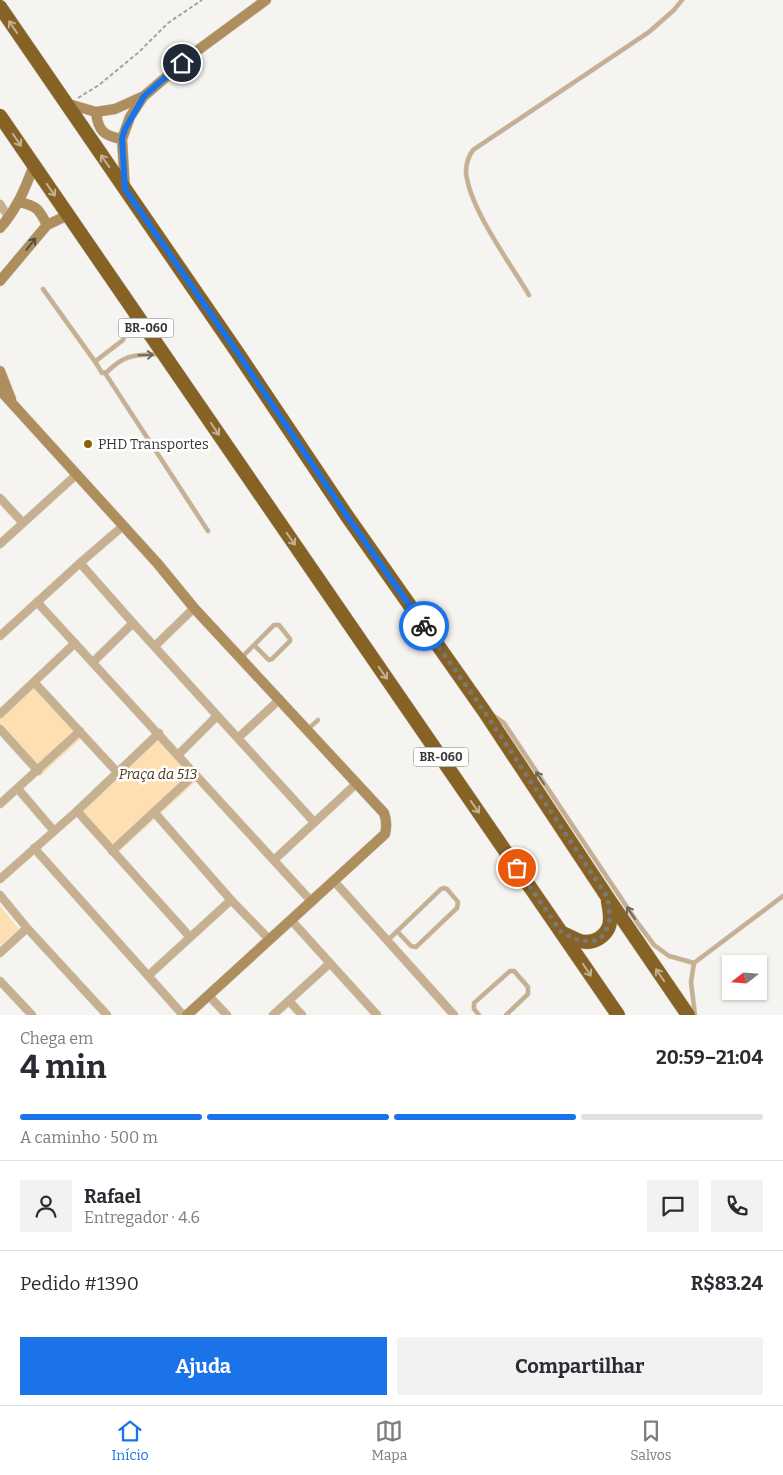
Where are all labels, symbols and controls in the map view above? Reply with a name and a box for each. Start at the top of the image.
one-way arrow [8,20,19,34]
pin [161,42,203,84]
icon: home [168,49,196,77]
one-way arrow [12,133,22,147]
one-way arrow [100,154,110,168]
one-way arrow [46,183,56,197]
one-way arrow [26,238,37,251]
road number: BR-060 [118,318,174,338]
one-way arrow [138,350,154,359]
one-way arrow [210,422,220,436]
place label: PHD Transportes [98,436,209,453]
marker: PHD Transportes [82,438,94,450]
one-way arrow [286,532,296,546]
courier [399,601,449,651]
icon: bike [410,612,438,640]
one-way arrow [378,666,388,680]
road number: BR-060 [414,748,468,766]
park label: Praça da 513 [119,766,198,783]
one-way arrow [535,771,546,785]
one-way arrow [470,800,480,814]
pin [496,847,538,889]
icon: bag [503,854,531,882]
one-way arrow [625,906,636,920]
north arrow [722,955,768,1000]
map controls [722,955,767,1000]
one-way arrow [582,963,592,977]
one-way arrow [655,968,665,982]
text: Chega em [20,1029,93,1048]
text: 20:59–21:04 [656,1046,763,1069]
text: 4 min [20,1048,107,1086]
text: A caminho · 500 m [20,1128,158,1147]
button: person [20,1180,72,1232]
button: chat [647,1180,699,1232]
button: phone [711,1180,763,1232]
text: Rafael [84,1185,141,1208]
text: Entregador · 4.6 [84,1208,200,1227]
text: Pedido #1390 [20,1272,139,1295]
text: R$83.24 [691,1272,763,1295]
button: Ajuda [20,1337,387,1395]
button: Compartilhar [397,1337,763,1395]
tab: Início [111,1417,149,1464]
tab: Mapa [371,1417,407,1464]
tab: Salvos [630,1417,672,1464]

